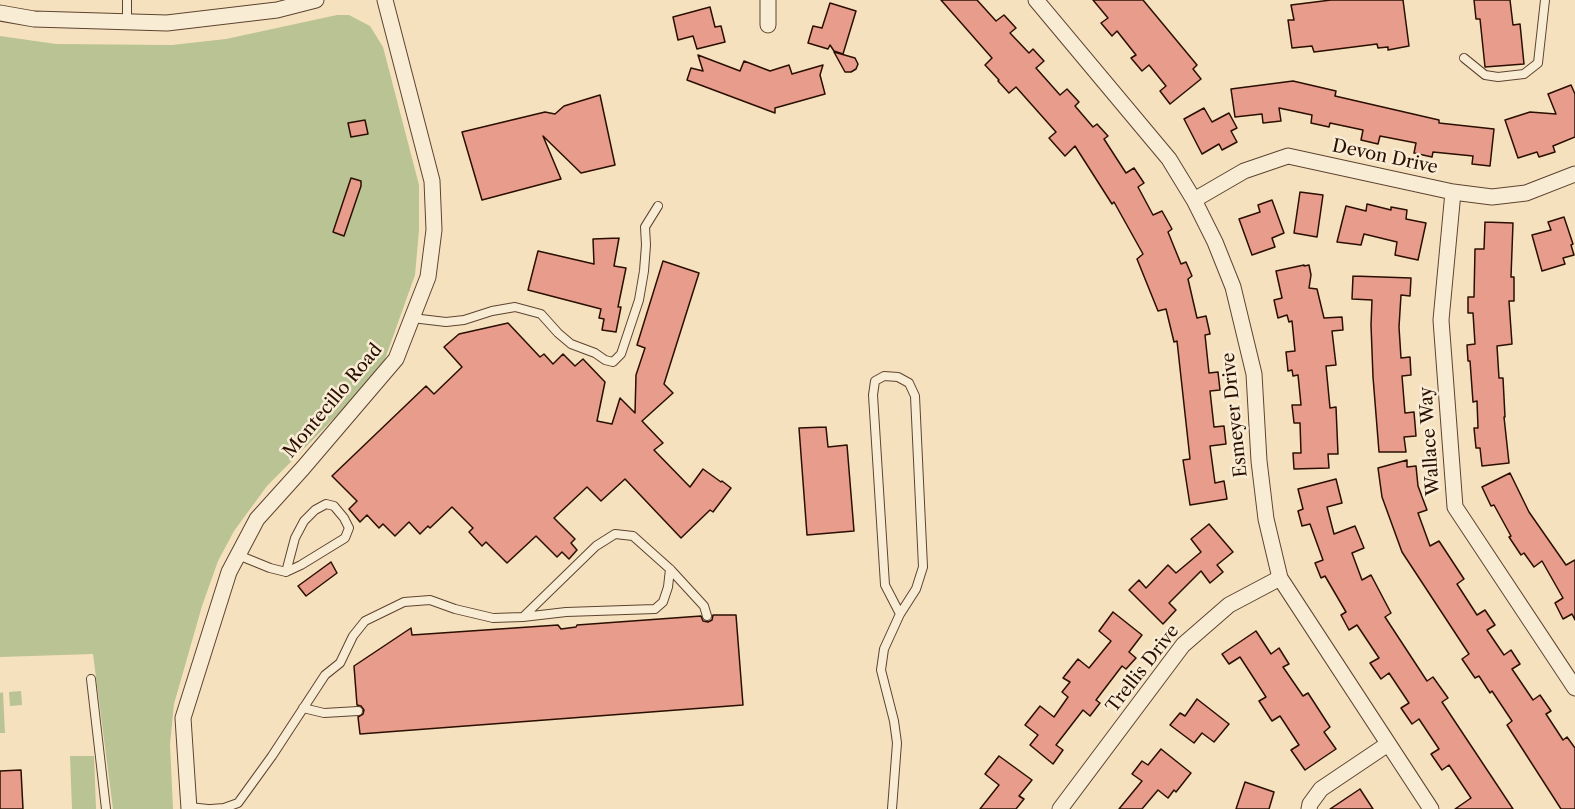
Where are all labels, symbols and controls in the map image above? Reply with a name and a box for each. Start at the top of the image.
street label: Devon Drive [1330,135,1440,179]
street label: Montecillo Road [279,339,387,463]
street label: Esmeyer Drive [1218,351,1252,479]
street label: Wallace Way [1415,386,1445,496]
street label: Trellis Drive [1102,621,1184,717]

